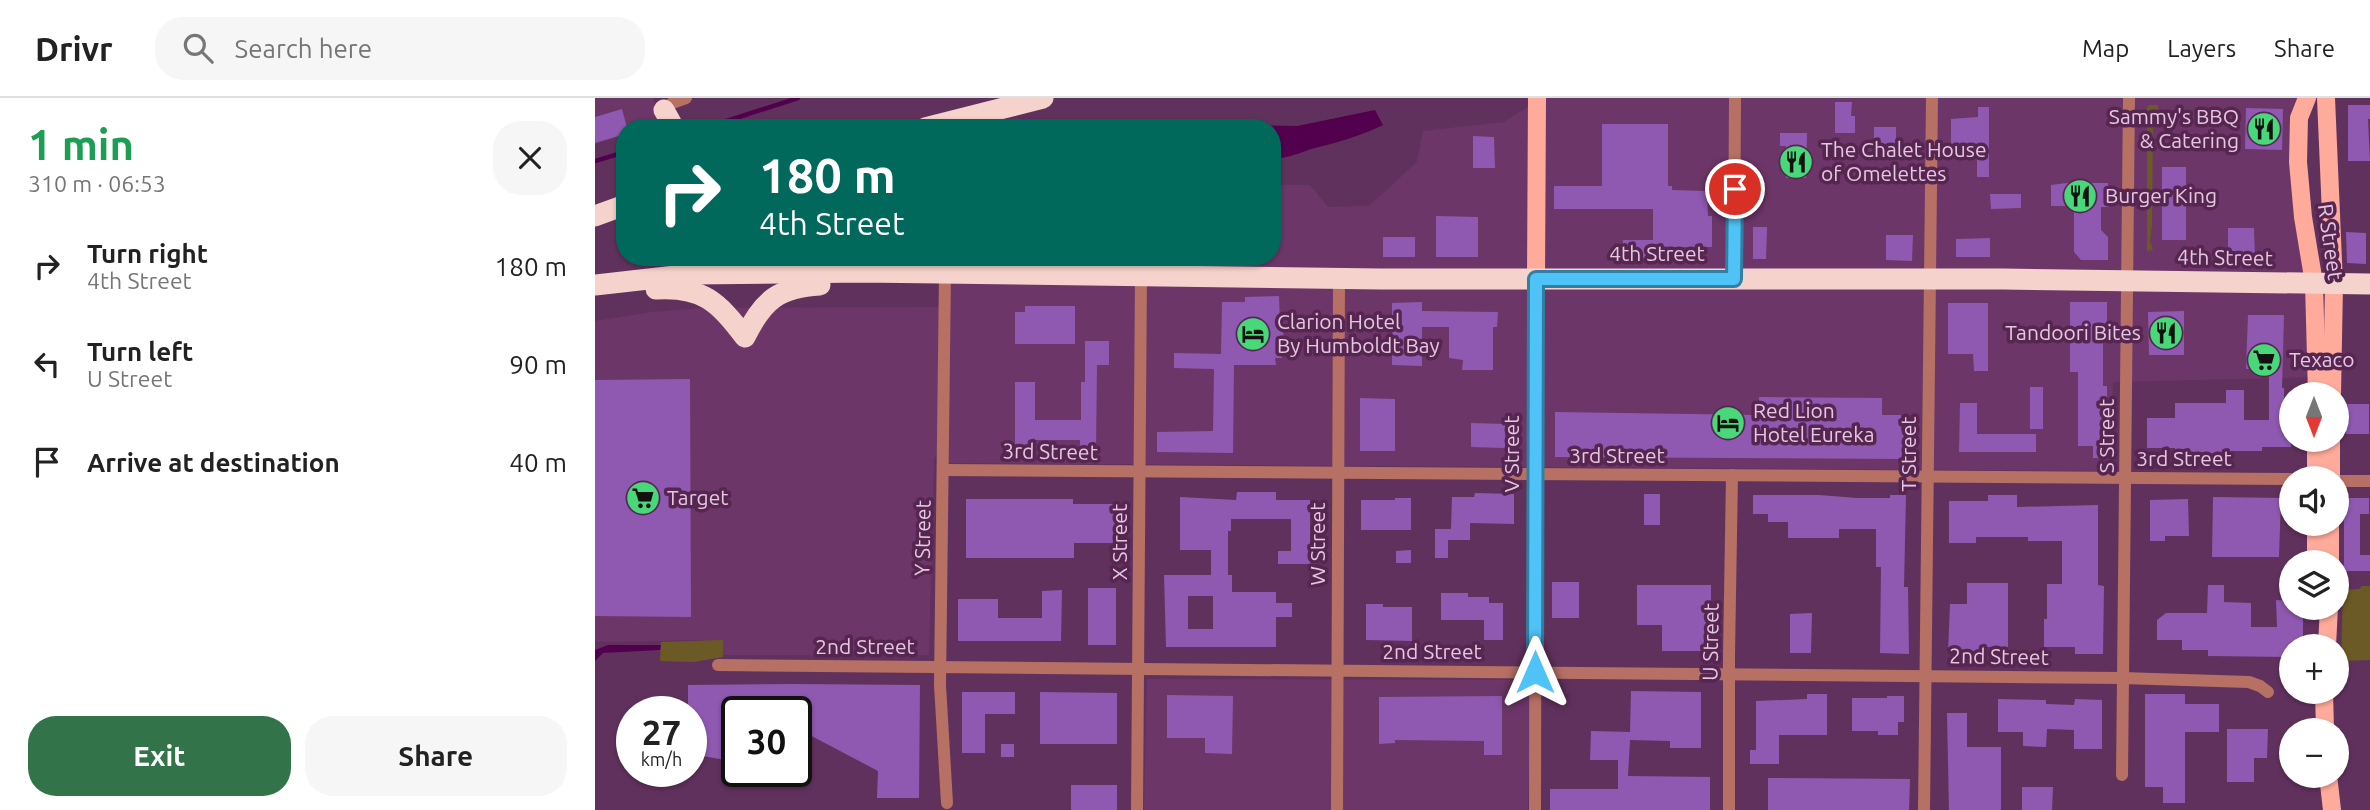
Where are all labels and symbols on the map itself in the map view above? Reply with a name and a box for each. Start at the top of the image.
place label: Sammy's BBQ & Catering [2109,104,2239,152]
restaurant icon: Sammy's BBQ & Catering [2245,110,2283,148]
place label: The Chalet House of Omelettes [1821,137,1987,185]
restaurant icon: The Chalet House of Omelettes [1777,143,1815,181]
pin [1705,159,1765,219]
restaurant icon: Burger King [2061,177,2099,215]
place label: Burger King [2105,183,2217,207]
street label: R Street [2314,202,2348,281]
street label: 4th Street [1609,241,1705,265]
street label: 4th Street [2177,244,2273,270]
place label: Clarion Hotel By Humboldt Bay [1277,309,1440,357]
restaurant icon: Tandoori Bites [2147,314,2185,352]
hotel icon: Clarion Hotel By Humboldt Bay [1234,315,1272,353]
place label: Tandoori Bites [2005,320,2141,344]
supermarket icon: Texaco [2245,341,2283,379]
place label: Texaco [2289,347,2355,371]
north arrow [2279,382,2349,452]
place label: Red Lion Hotel Eureka [1753,398,1875,446]
street label: S Street [2094,399,2118,473]
hotel icon: Red Lion Hotel Eureka [1709,404,1747,442]
street label: V Street [1499,416,1523,492]
street label: T Street [1896,416,1920,492]
street label: 3rd Street [1002,438,1098,464]
street label: 3rd Street [1569,443,1665,467]
street label: 3rd Street [2136,446,2232,470]
supermarket icon: Target [624,479,662,517]
place label: Target [667,485,729,509]
street label: Y Street [909,500,935,576]
street label: W Street [1305,503,1329,585]
street label: X Street [1107,504,1131,580]
street label: U Street [1697,603,1723,681]
street label: 2nd Street [815,634,915,658]
position arrow [1498,635,1572,709]
street label: 2nd Street [1382,639,1482,663]
street label: 2nd Street [1949,643,2049,669]
speed limit sign: 30 [721,696,812,787]

